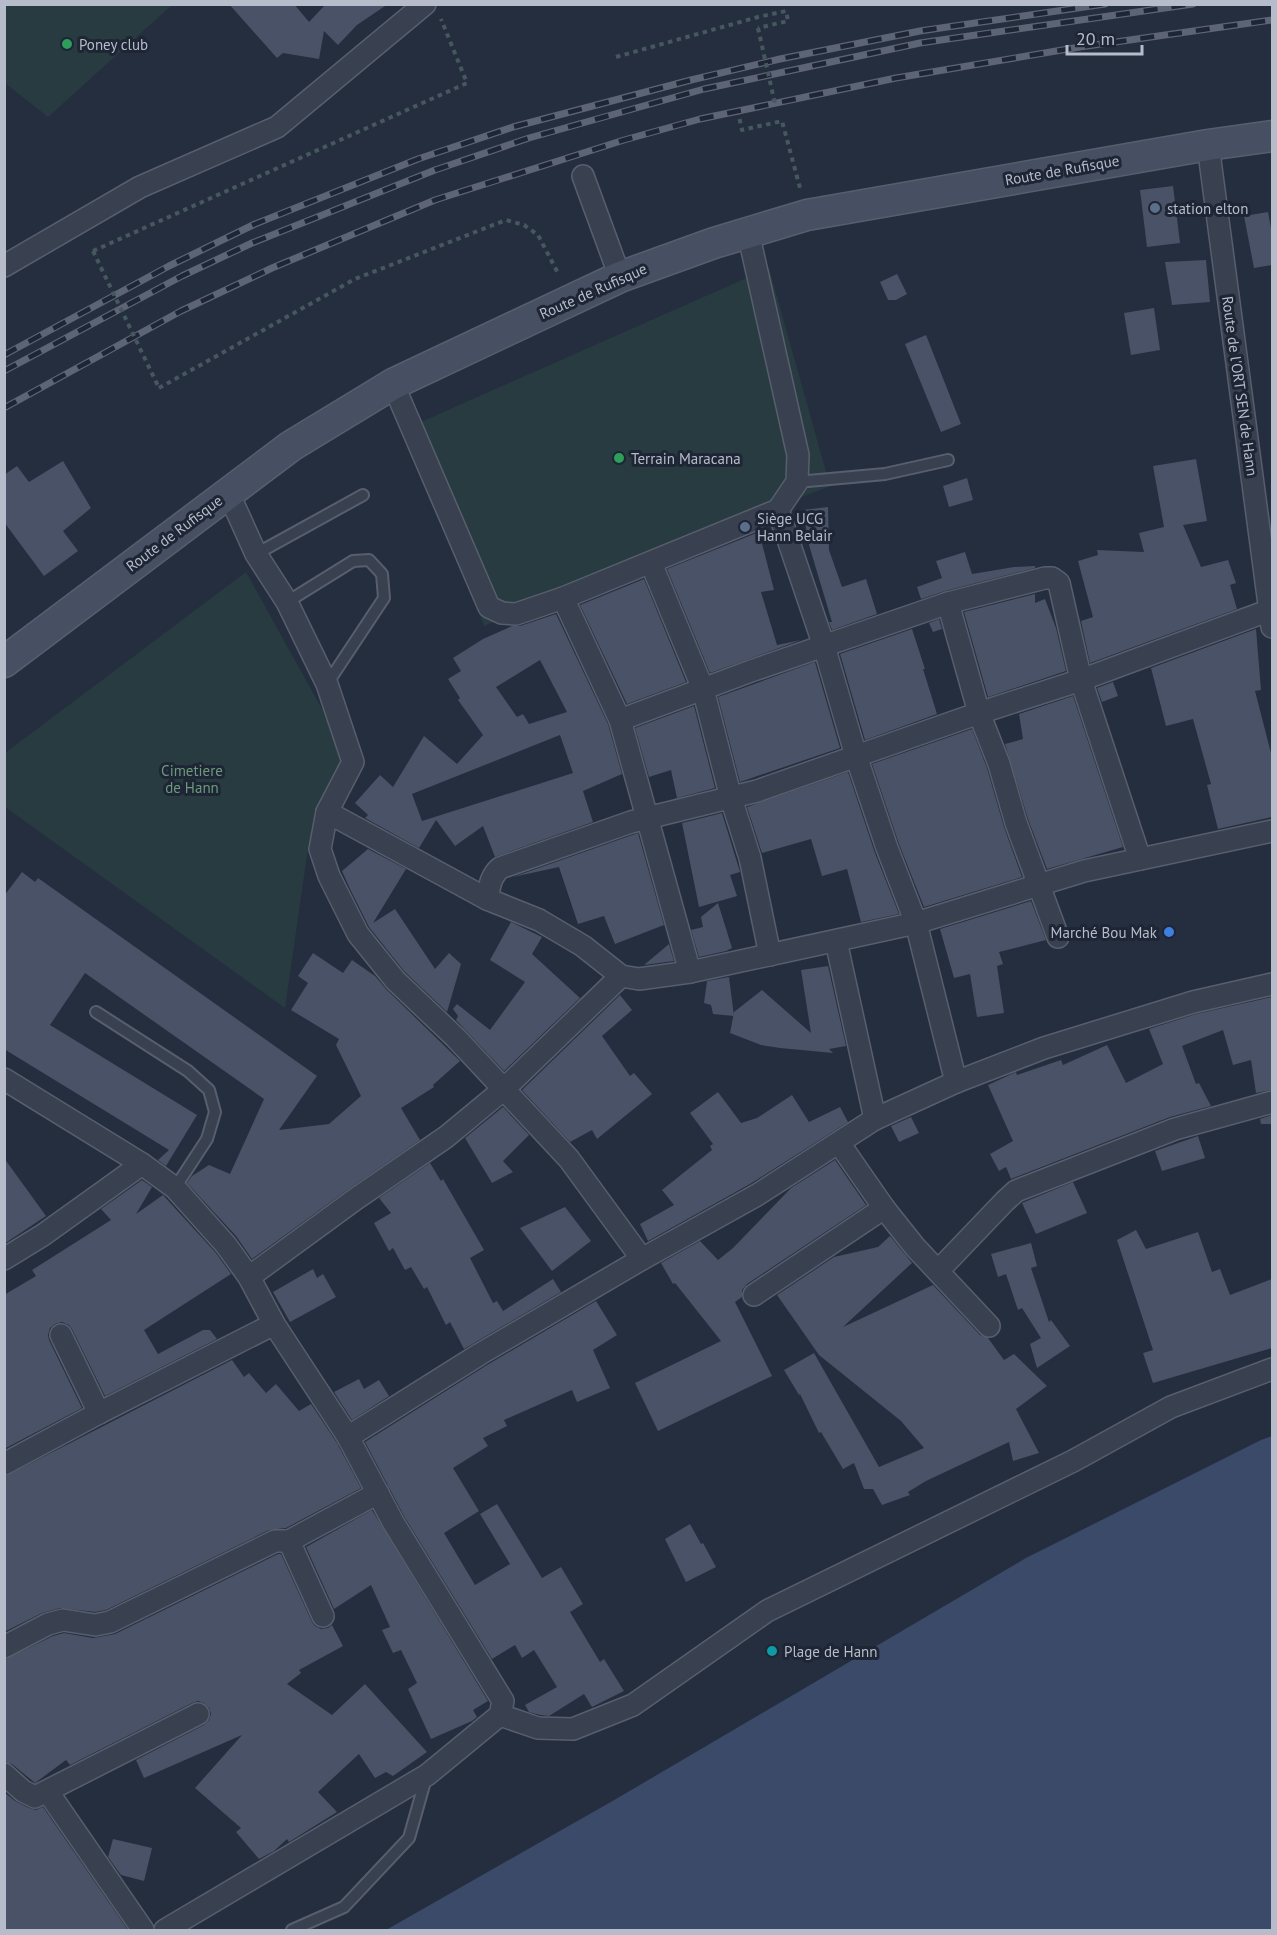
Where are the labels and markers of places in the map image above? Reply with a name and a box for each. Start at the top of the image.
place label: Poney club [79,35,148,54]
marker: Poney club [60,37,74,51]
place label: station elton [1167,199,1248,218]
marker: station elton [1148,201,1162,215]
place label: Terrain Maracana [631,449,741,468]
marker: Terrain Maracana [612,451,626,465]
place label: Siège UCG Hann Belair [757,509,832,545]
marker: Siège UCG Hann Belair [738,520,752,534]
place label: Marché Bou Mak [1051,923,1158,942]
marker: Marché Bou Mak [1162,925,1176,939]
place label: Plage de Hann [784,1642,878,1661]
marker: Plage de Hann [765,1644,779,1658]

